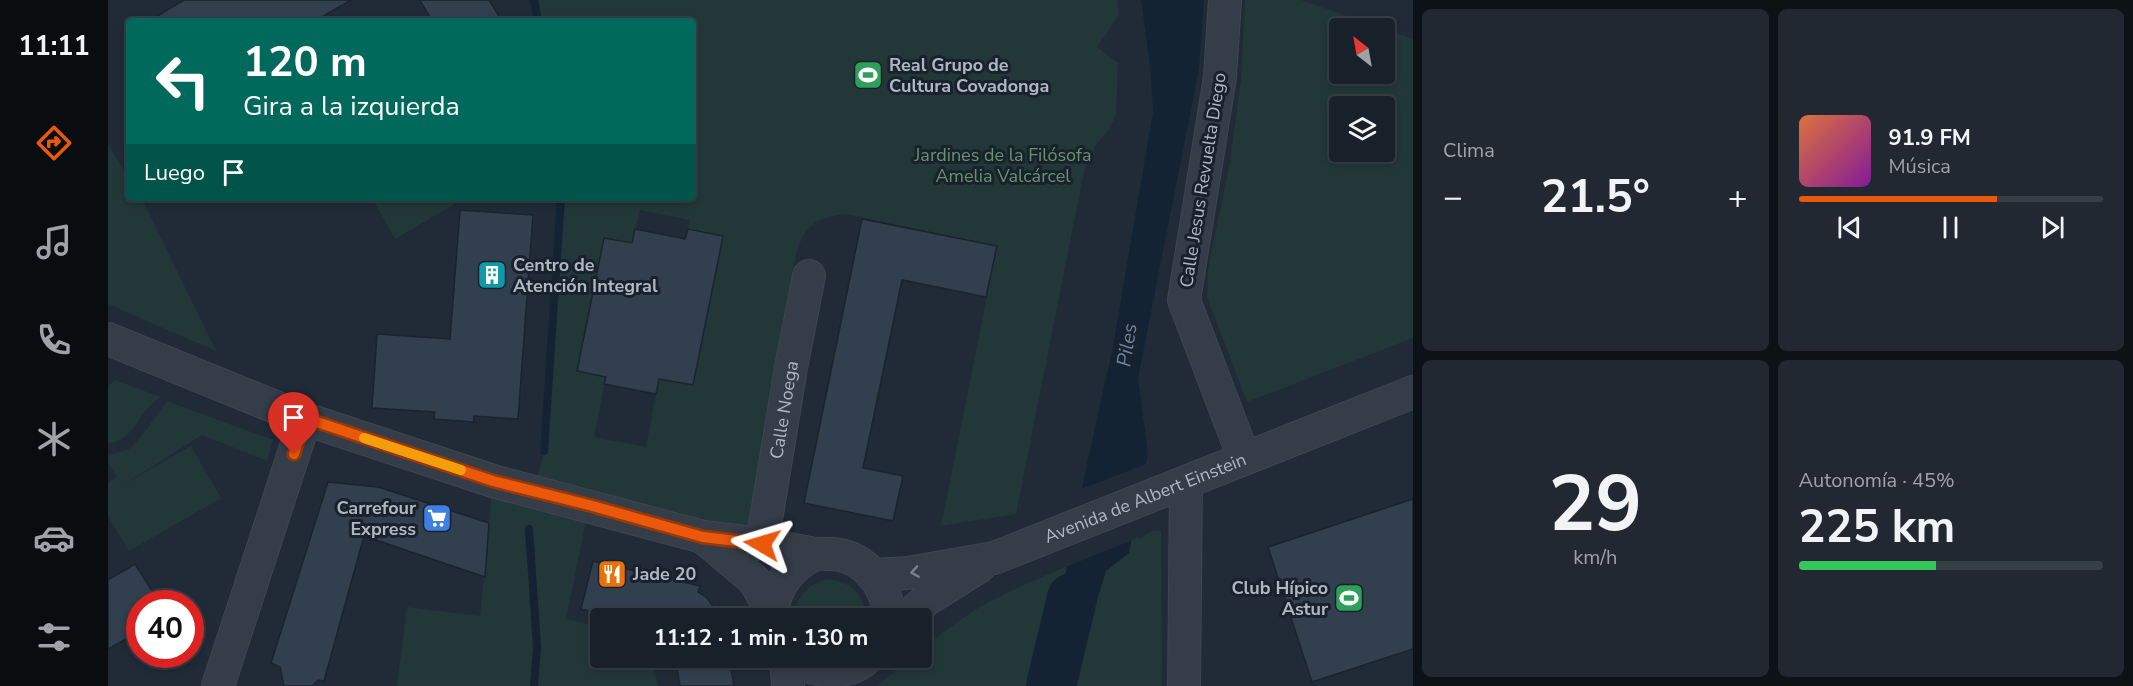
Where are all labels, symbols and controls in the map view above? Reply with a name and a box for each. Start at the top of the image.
north arrow [1329,18,1395,84]
map controls [1329,18,1395,162]
text: 11:11 [18,28,90,65]
text: 120 m [243,34,367,91]
icon: left [144,42,222,120]
place label: Real Grupo de Cultura Covadonga [889,53,1049,98]
sports icon: Real Grupo de Cultura Covadonga [852,59,884,91]
street label: Calle Jesus Revuelta Diego [1174,71,1232,289]
text: Gira a la izquierda [243,88,460,125]
button: layers [1329,96,1395,162]
icon: directions [33,122,75,164]
text: 91.9 FM [1889,123,1971,153]
text: Clima [1443,137,1495,164]
park label: Jardines de la Filósofa Amelia Valcárcel [914,143,1091,188]
text: Música [1889,153,1951,180]
icon: arrive [217,156,250,189]
text: Luego [144,158,205,188]
text: 21.5° [1541,167,1650,228]
text: − [1443,175,1463,220]
text: + [1728,175,1748,220]
icon: previous [1833,211,1866,244]
icon: pause [1934,211,1967,244]
icon: next [2036,211,2069,244]
icon: music [33,221,75,263]
place label: Centro de Atención Integral [513,253,658,298]
building icon: Centro de Atención Integral [476,259,508,291]
icon: phone [33,319,75,361]
water label: Piles [1110,321,1144,369]
street label: Calle Noega [764,359,804,461]
pin [268,392,319,454]
icon: arrive [277,401,310,434]
icon: climate [33,418,75,460]
street label: Avenida de Albert Einstein [1041,447,1250,549]
text: 29 [1548,451,1642,558]
text: Autonomía · 45% [1799,467,1955,494]
place label: Carrefour Express [336,496,416,541]
text: 225 km [1799,497,1955,558]
supermarket icon: Carrefour Express [421,502,453,534]
position arrow [730,512,794,576]
icon: car [33,517,75,559]
text: km/h [1573,544,1617,571]
restaurant icon: Jade 20 [596,558,628,590]
place label: Jade 20 [632,562,696,586]
one-way arrow [911,565,920,577]
place label: Club Hípico Astur [1231,576,1328,621]
sports icon: Club Hípico Astur [1333,582,1365,614]
speed limit sign: 40 [126,590,204,668]
icon: filters [33,616,75,658]
text: 11:12 · 1 min · 130 m [654,623,868,653]

